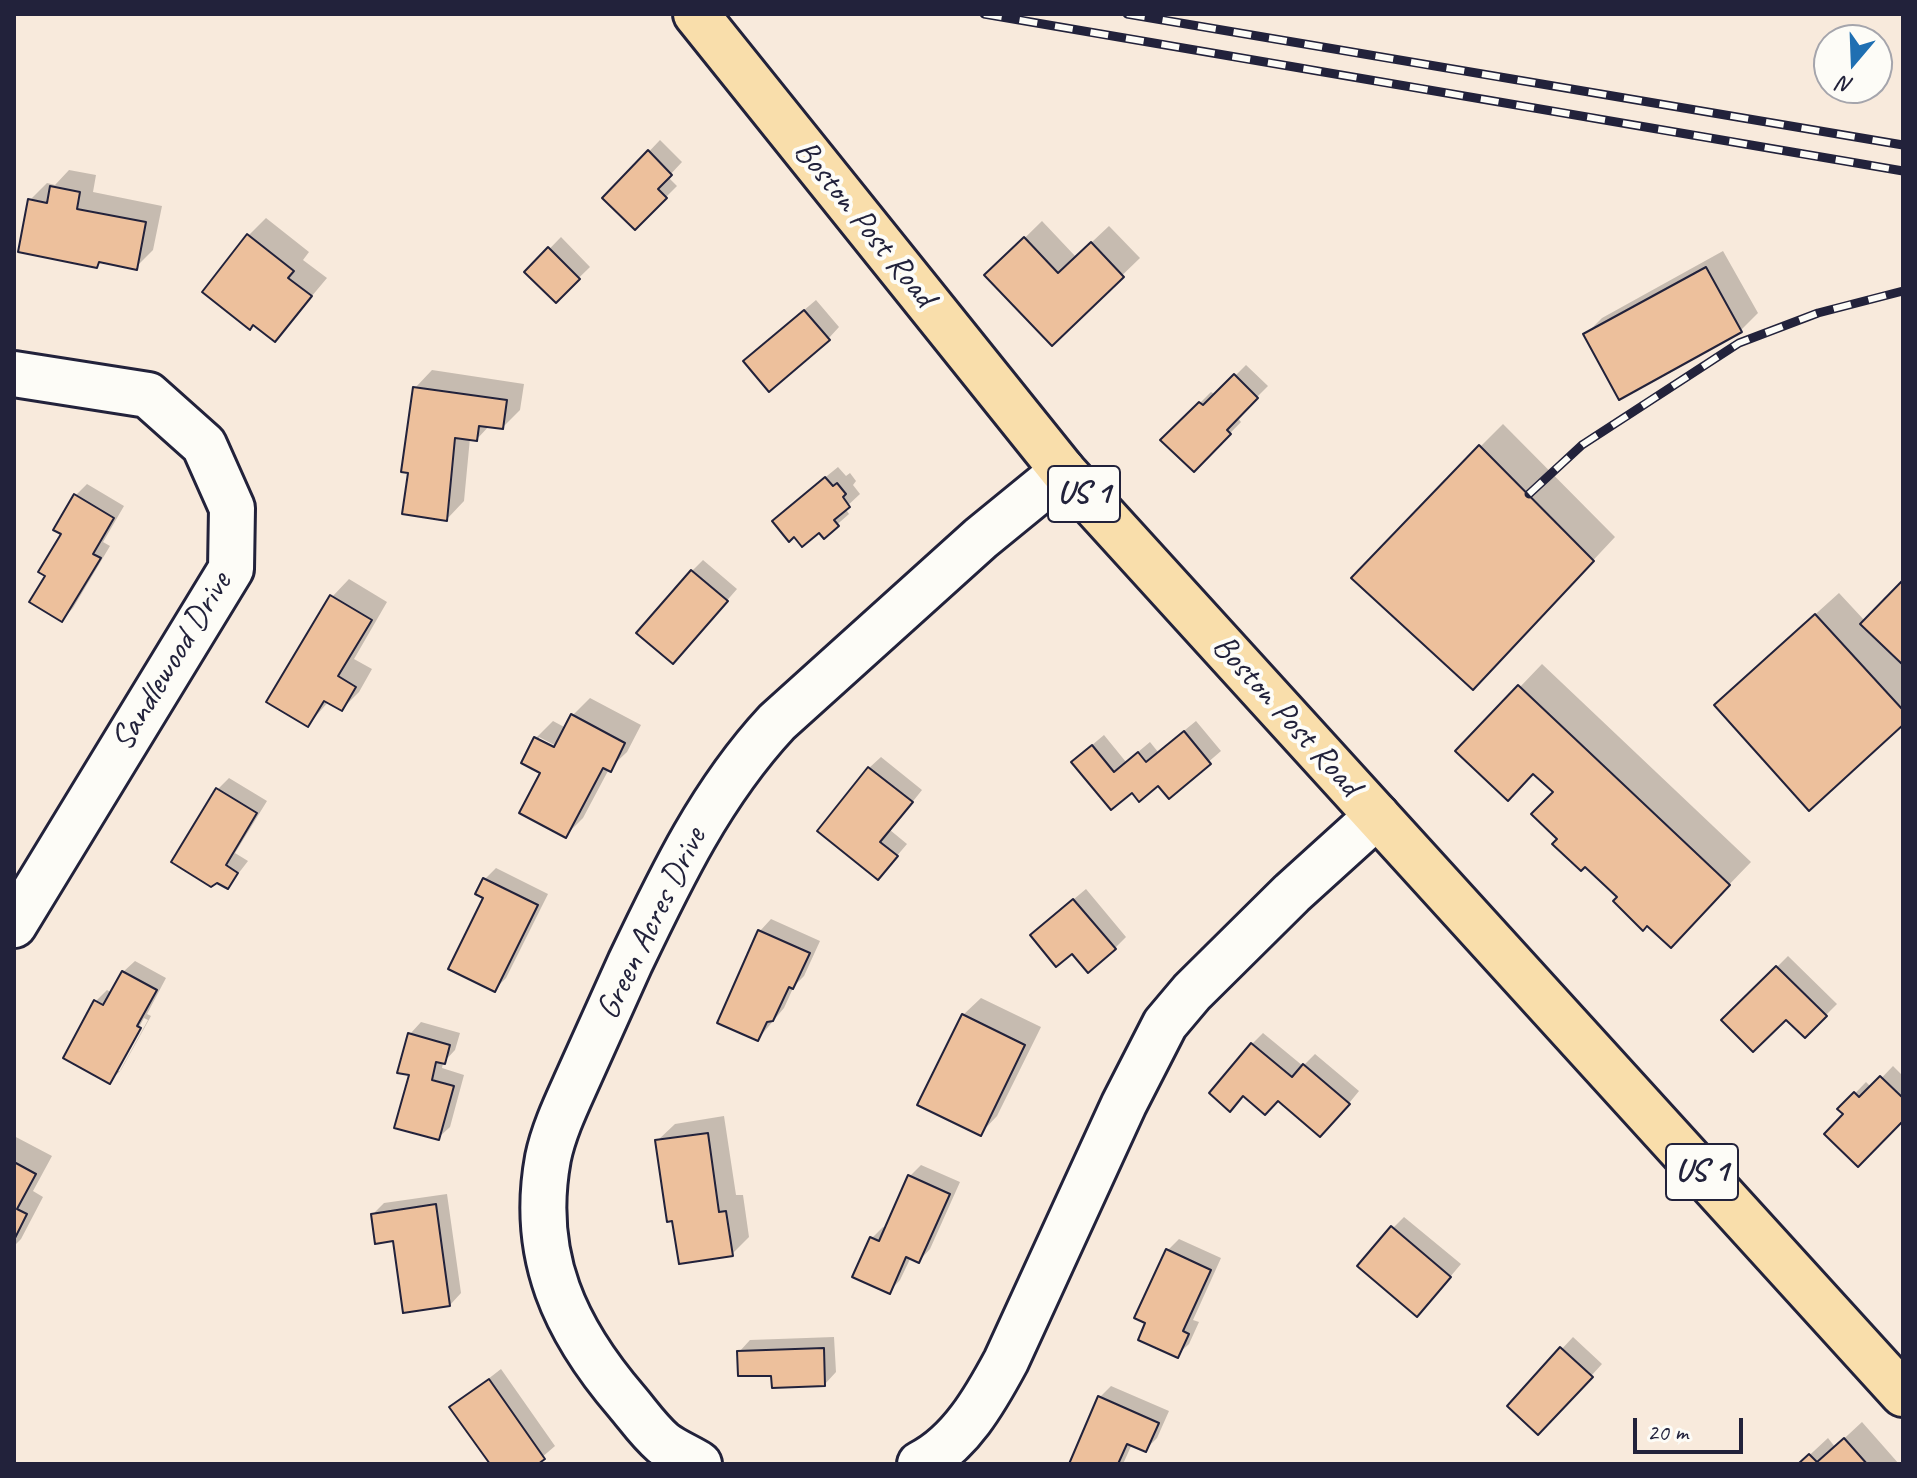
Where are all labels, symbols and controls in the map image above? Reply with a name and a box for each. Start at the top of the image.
north arrow [1813,24,1893,104]
text: N [1835,69,1857,100]
street label: Boston Post Road [784,132,944,316]
road number: US 1 [1048,466,1120,522]
street label: Sandlewood Drive [103,565,241,759]
street label: Boston Post Road [1203,627,1369,805]
street label: Green Acres Drive [588,822,716,1026]
road number: US 1 [1666,1144,1738,1200]
scale bar [1637,1402,1747,1452]
text: 20 m [1647,1417,1688,1447]

